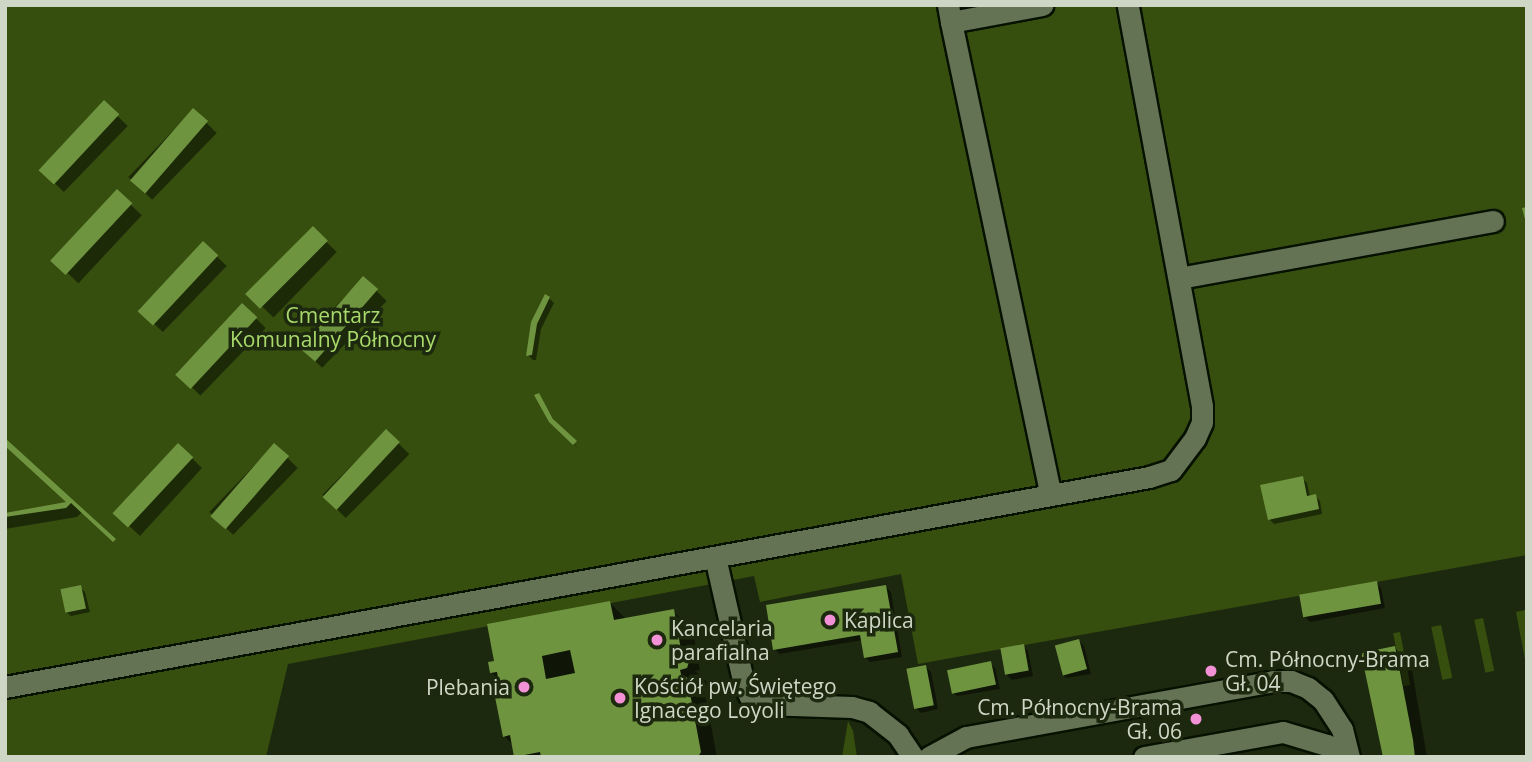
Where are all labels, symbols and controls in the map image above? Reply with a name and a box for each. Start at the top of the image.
park label: Cmentarz Komunalny Północny [230,302,436,352]
place label: Kaplica [844,607,914,633]
marker: Kaplica [822,612,838,628]
place label: Kancelaria parafialna [671,615,773,665]
marker: Kancelaria parafialna [649,632,665,648]
place label: Cm. Północny-Brama Gł. 04 [1225,646,1430,696]
marker: Cm. Północny-Brama Gł. 04 [1203,663,1219,679]
place label: Kościół pw. Świętego Ignacego Loyoli [634,673,837,723]
place label: Plebania [426,674,510,700]
marker: Plebania [516,679,532,695]
marker: Kościół pw. Świętego Ignacego Loyoli [612,690,628,706]
place label: Cm. Północny-Brama Gł. 06 [977,694,1182,744]
marker: Cm. Północny-Brama Gł. 06 [1188,711,1204,727]

